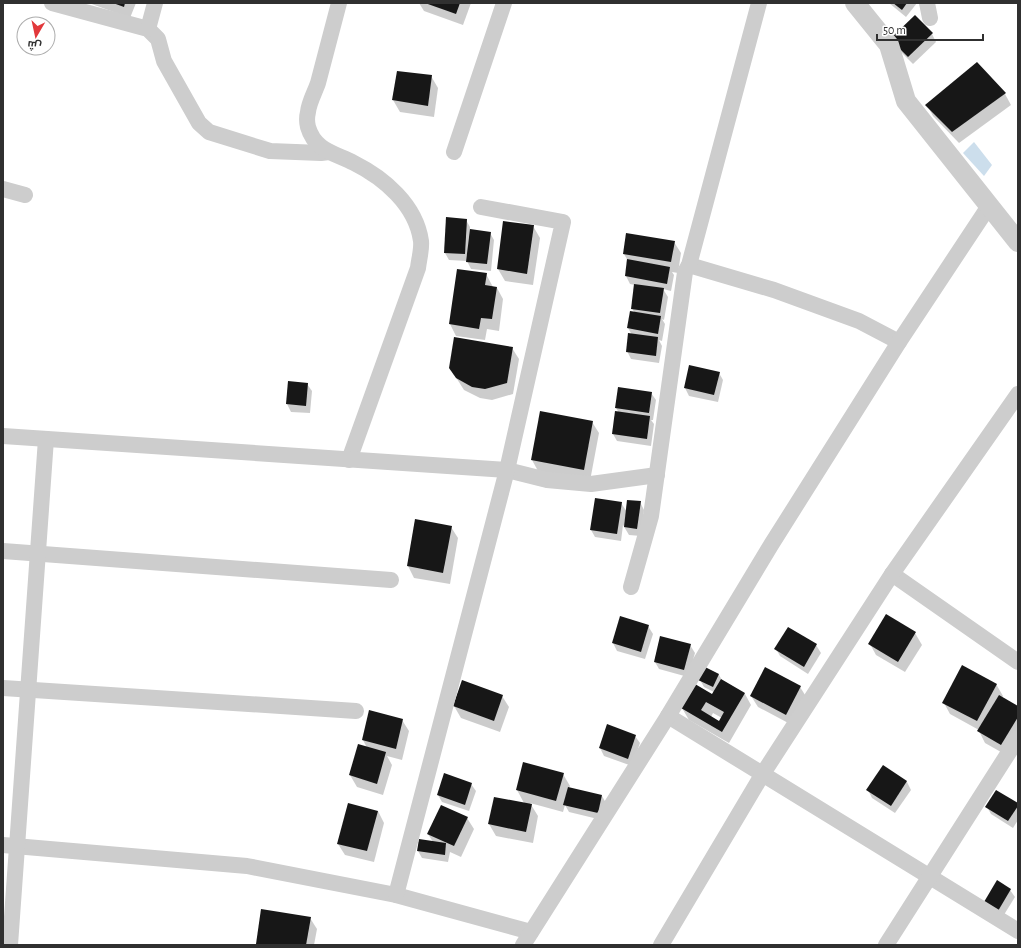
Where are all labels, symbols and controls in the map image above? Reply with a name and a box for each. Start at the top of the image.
north arrow [16,16,56,56]
scale bar [877,16,983,42]
text: 50 m [883,24,906,36]
text: ش [27,38,43,52]

